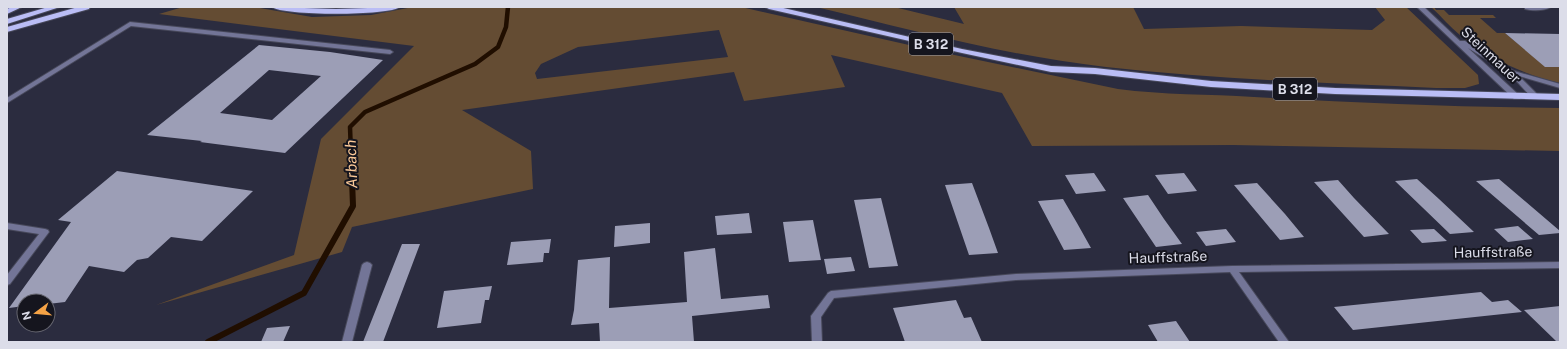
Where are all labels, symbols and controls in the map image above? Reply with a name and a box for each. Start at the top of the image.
street label: Steinmauer [1458,23,1524,87]
road number: B 312 [909,33,953,55]
road number: B 312 [1273,78,1317,100]
water label: Arbach [342,139,360,189]
street label: Hauffstraße [1454,243,1533,261]
street label: Hauffstraße [1128,248,1208,266]
north arrow [16,293,56,333]
text: N [19,310,33,322]

